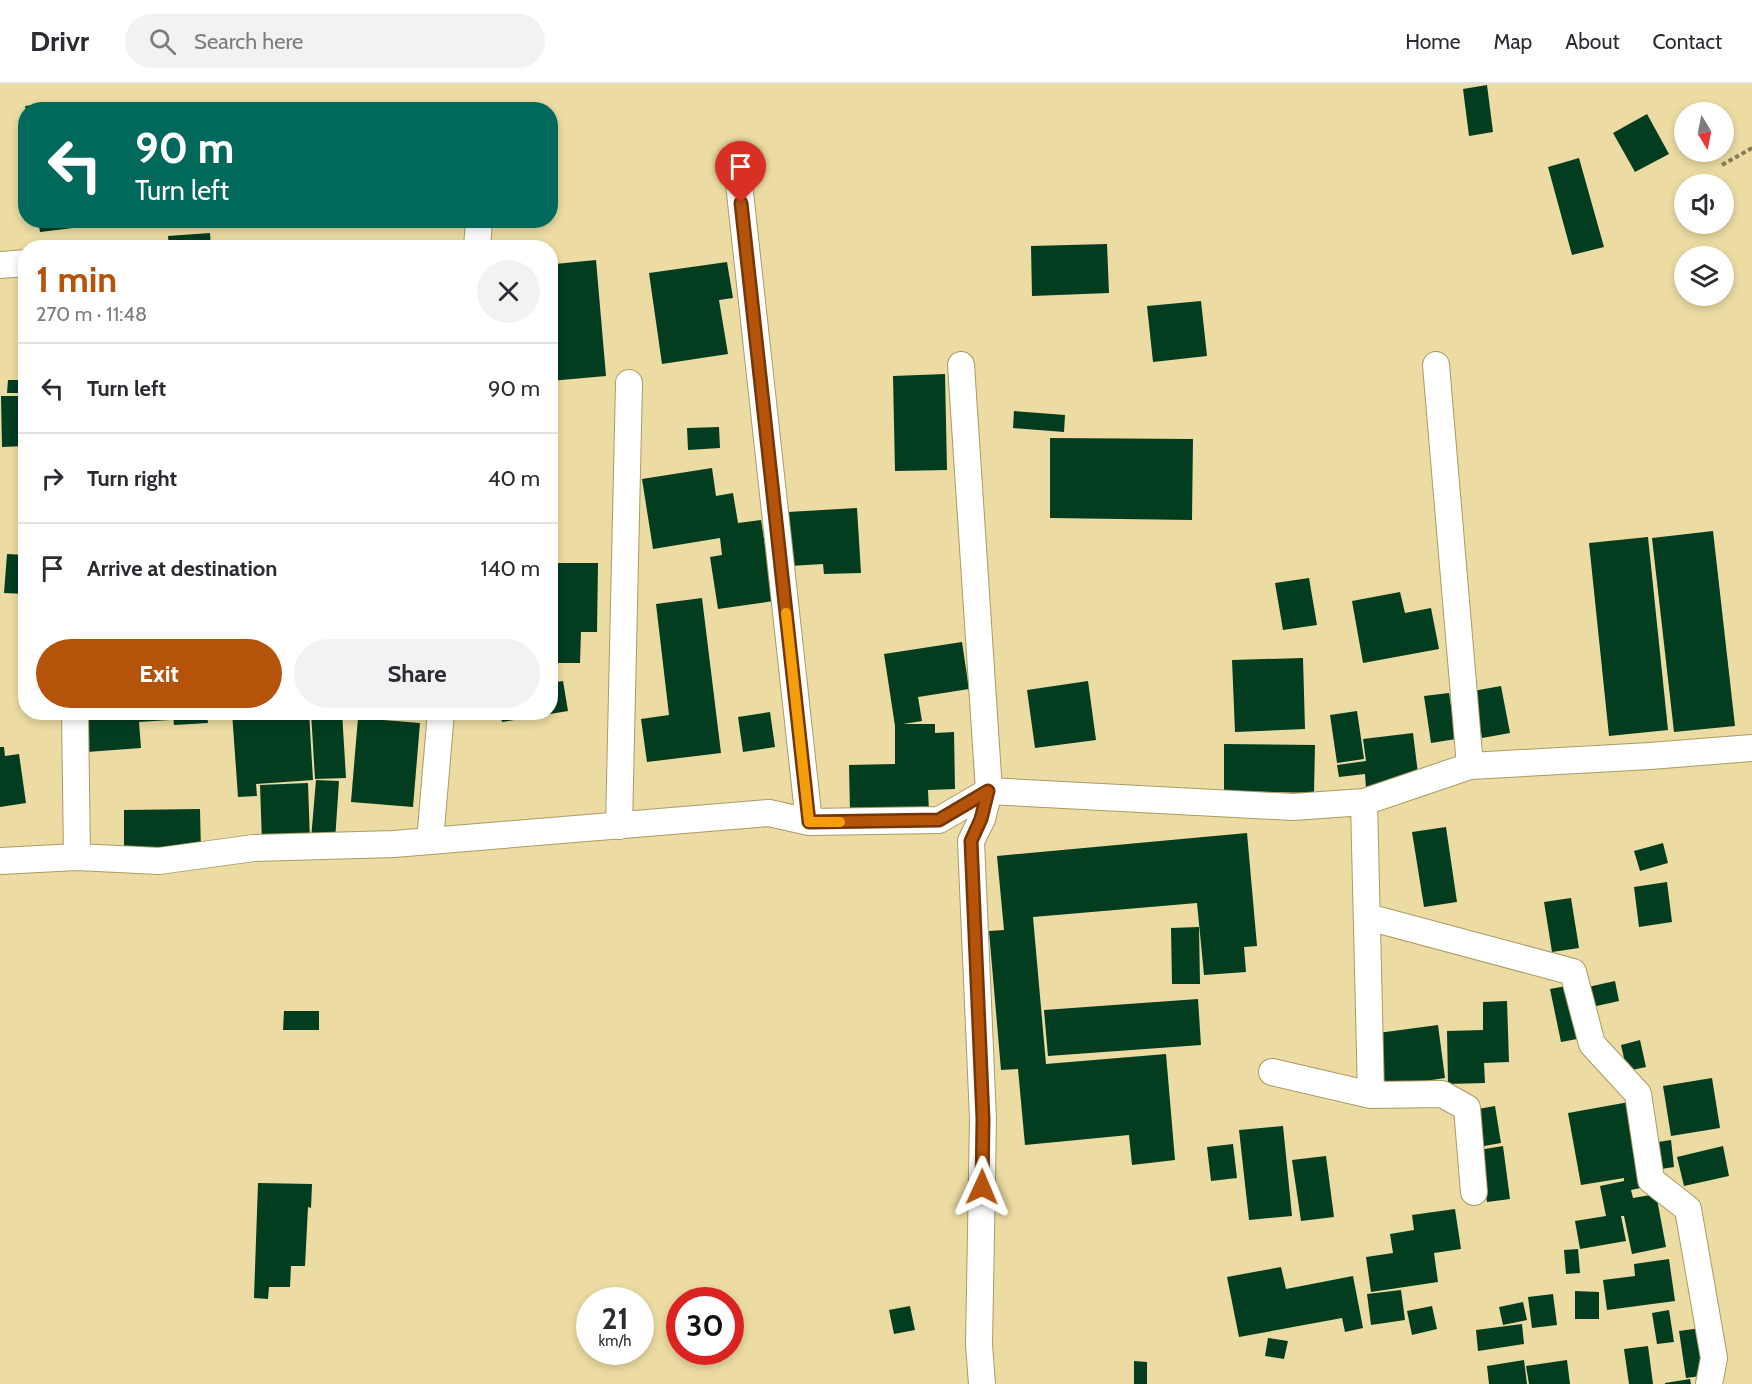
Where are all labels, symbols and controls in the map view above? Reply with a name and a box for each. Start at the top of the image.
search box [125,14,545,68]
text: Drivr [30,24,89,58]
icon: search [146,25,179,58]
text: Search here [194,28,303,55]
text: Home [1405,29,1461,54]
text: Map [1494,29,1532,54]
text: About [1565,29,1619,54]
text: Contact [1652,29,1722,54]
north arrow [1674,102,1734,162]
map controls [1674,102,1734,306]
text: 90 m [135,122,234,174]
icon: left [36,126,114,204]
pin [715,141,766,203]
icon: arrive [724,150,757,183]
text: Turn left [135,174,229,207]
button: sound [1674,174,1734,234]
button: layers [1674,246,1734,306]
text: 1 min [36,257,117,301]
button: close [477,260,540,323]
text: 270 m · 11:48 [36,302,147,326]
icon: left [36,372,69,405]
text: Turn left [87,375,166,402]
text: 90 m [488,375,540,402]
icon: right [36,462,69,495]
text: Turn right [87,465,177,492]
text: 40 m [488,465,540,492]
icon: arrive [36,552,69,585]
text: Arrive at destination [87,555,277,582]
text: 140 m [481,555,540,582]
button: Exit [36,639,282,708]
button: Share [294,639,540,708]
position arrow [950,1155,1014,1219]
speed limit sign: 30 [666,1287,744,1365]
text: 21 [602,1300,628,1337]
text: km/h [599,1332,631,1350]

